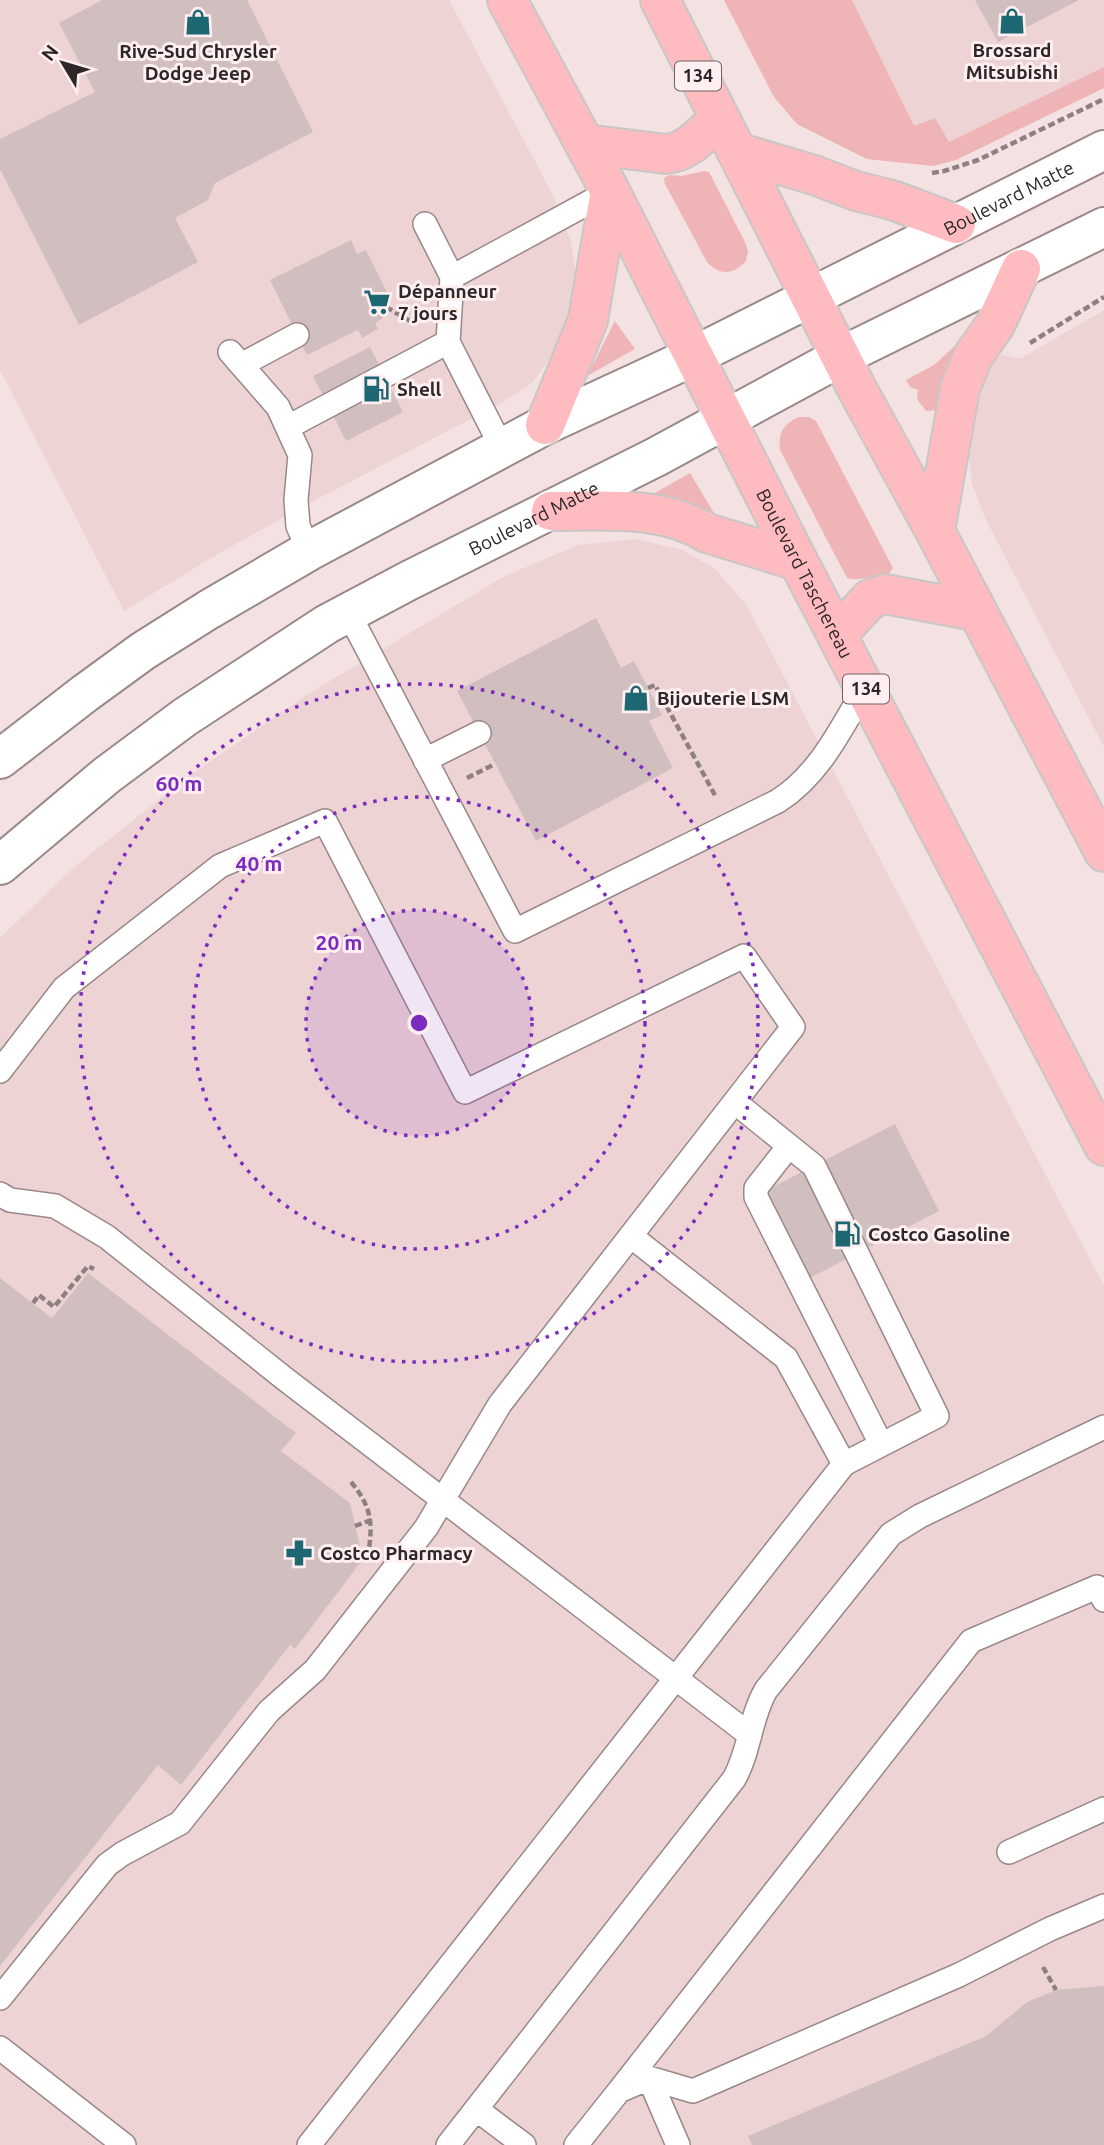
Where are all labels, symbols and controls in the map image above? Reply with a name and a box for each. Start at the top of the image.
shop icon: Brossard Mitsubishi [997,6,1027,36]
shop icon: Rive-Sud Chrysler Dodge Jeep [183,7,213,37]
north arrow [28,28,98,98]
place label: Brossard Mitsubishi [966,39,1058,83]
text: N [37,40,63,65]
place label: Rive-Sud Chrysler Dodge Jeep [119,40,277,84]
road number: 134 [675,62,721,90]
street label: Boulevard Matte [940,156,1078,240]
place label: Dépanneur 7 jours [398,280,497,324]
supermarket icon: Dépanneur 7 jours [362,287,392,317]
fuel station icon: Shell [361,374,391,404]
place label: Shell [397,378,442,400]
street label: Boulevard Matte [465,476,603,560]
street label: Boulevard Taschereau [752,485,858,662]
road number: 134 [843,674,889,704]
shop icon: Bijouterie LSM [621,683,651,713]
place label: Bijouterie LSM [657,687,789,709]
text: 60 m [156,771,202,795]
text: 40 m [236,851,282,875]
text: 20 m [316,930,362,954]
centre of rings [407,1011,431,1035]
fuel station icon: Costco Gasoline [832,1219,862,1249]
place label: Costco Gasoline [868,1223,1010,1245]
pharmacy icon: Costco Pharmacy [284,1538,314,1568]
place label: Costco Pharmacy [320,1542,473,1564]

